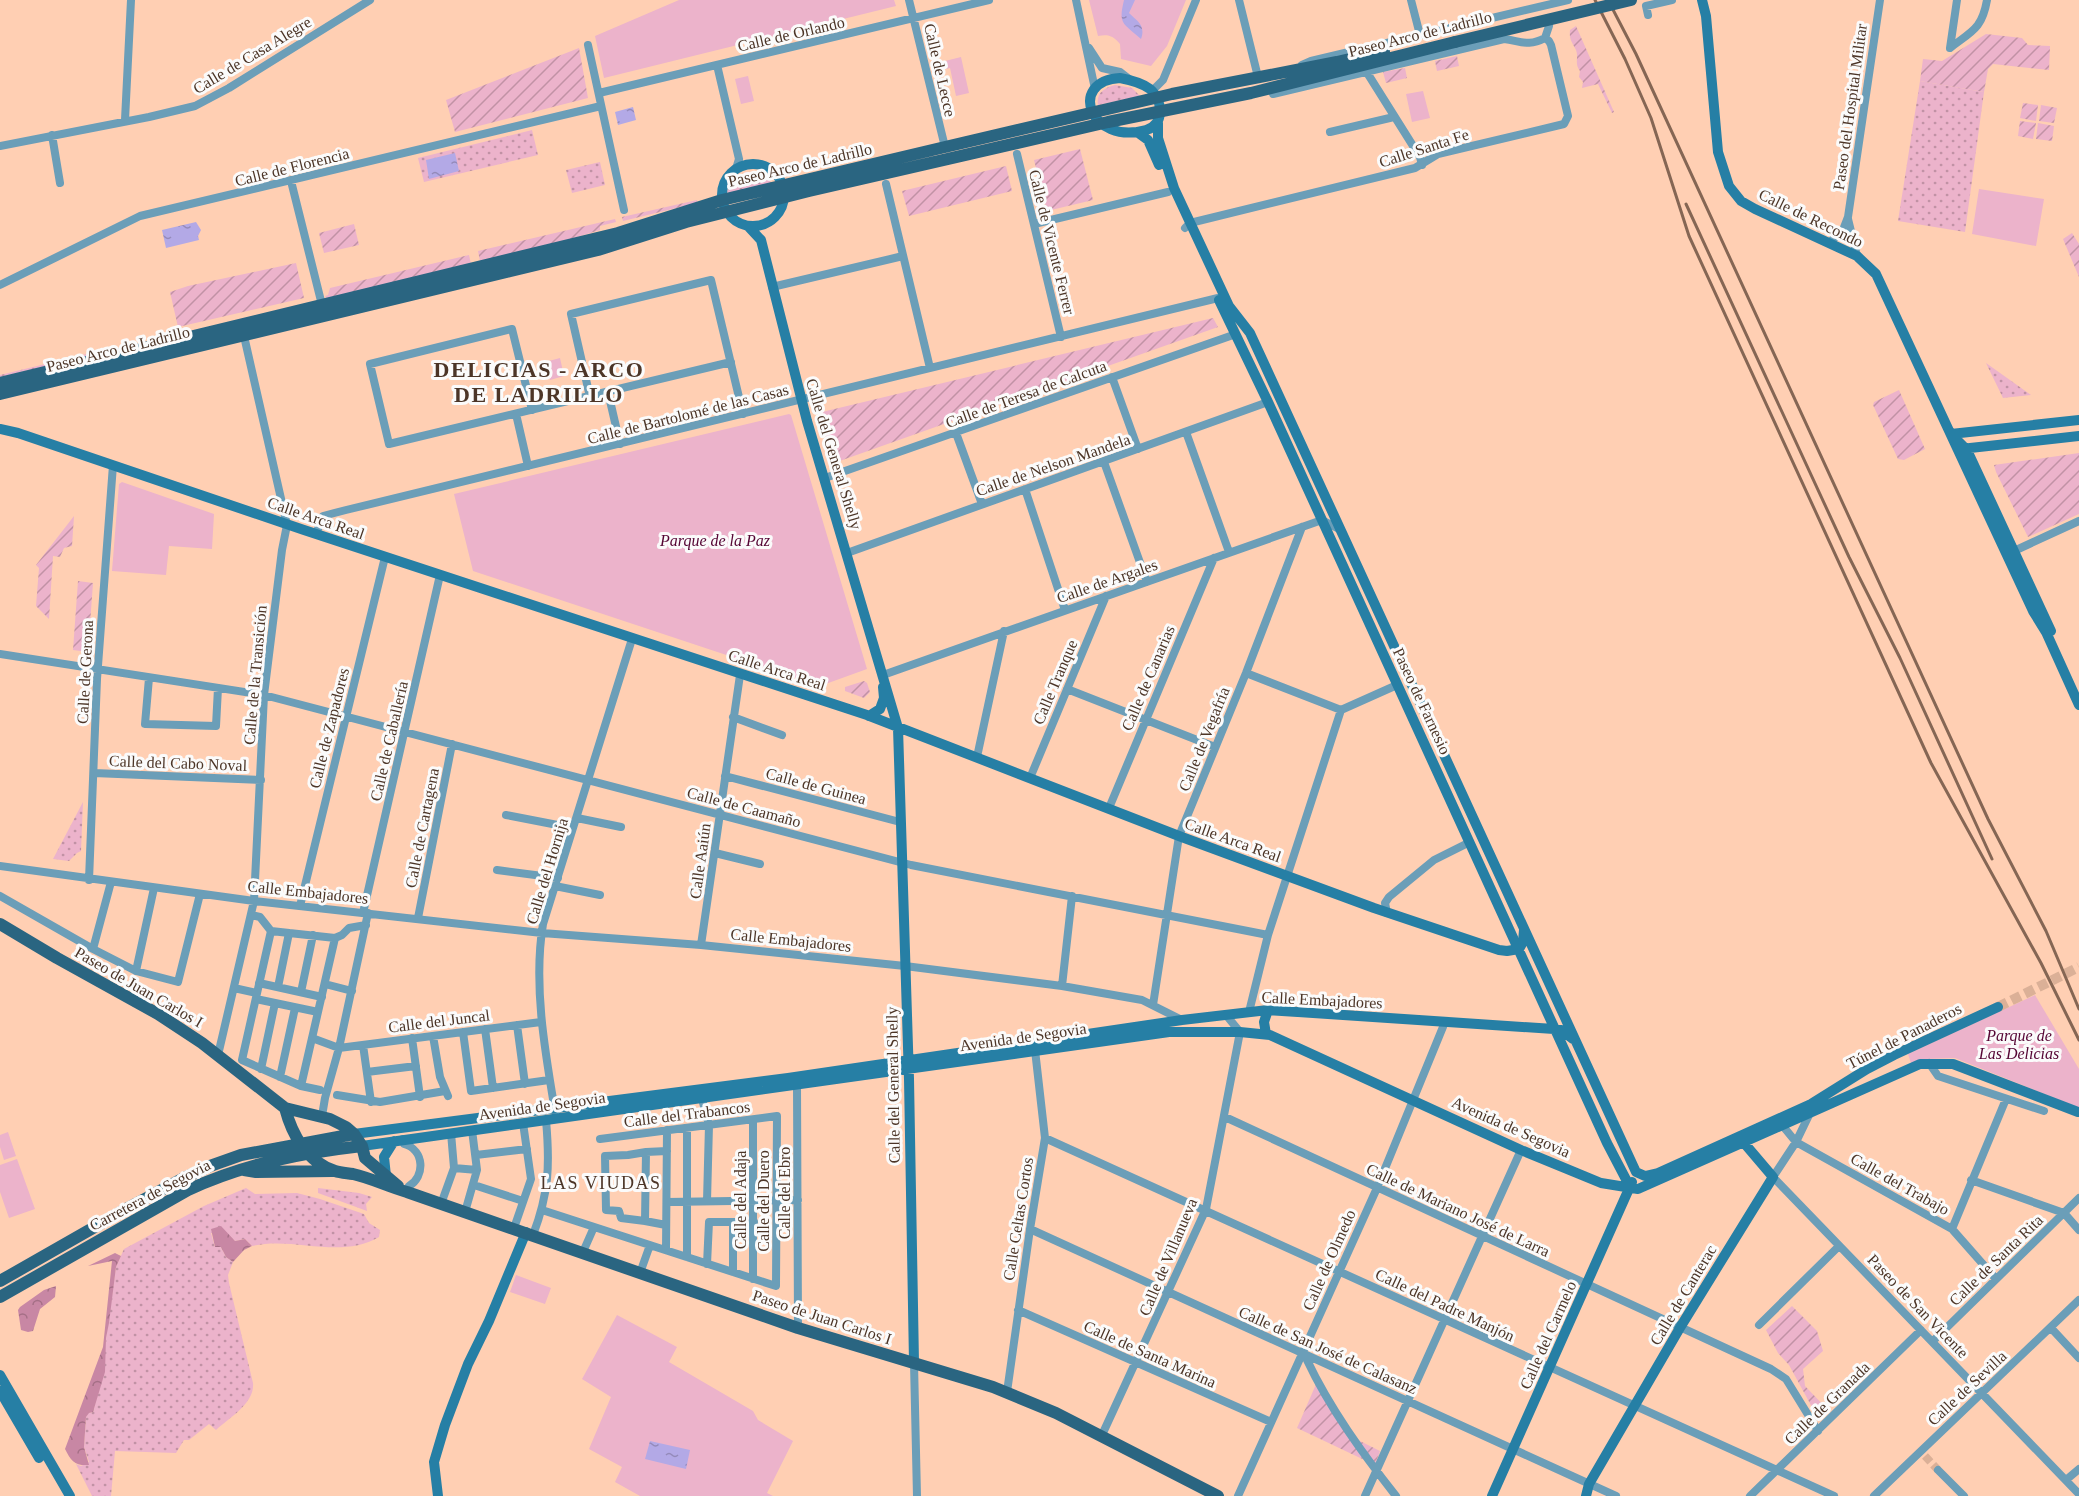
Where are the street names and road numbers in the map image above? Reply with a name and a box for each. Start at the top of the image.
street label: Paseo Arco de Ladrillo [1347,8,1493,60]
street label: Calle de Casa Alegre [190,13,315,98]
street label: Calle de Orlando [736,13,846,55]
street label: Calle de Lecce [921,22,959,118]
street label: Paseo del Hospital Militar [1830,22,1871,191]
street label: Calle Santa Fe [1377,125,1471,171]
street label: Paseo Arco de Ladrillo [726,140,874,190]
street label: Calle de Florencia [233,145,351,189]
street label: Calle de Vicente Ferrer [1026,168,1078,317]
street label: Calle de Recondo [1756,185,1866,251]
street label: Paseo Arco de Ladrillo [45,323,191,375]
street label: Calle de Teresa de Calcuta [943,357,1109,431]
street label: Calle del General Shelly [802,377,865,532]
street label: Calle de Bartolomé de las Casas [586,381,790,447]
street label: Calle de Nelson Mandela [974,431,1132,499]
street label: Calle Arca Real [265,493,367,543]
street label: Calle de Argales [1054,556,1160,607]
street label: Calle de la Transición [240,605,270,745]
street label: Calle de Gerona [74,620,96,724]
street label: Calle de Canarias [1118,623,1178,733]
street label: Calle Tranque [1030,637,1081,727]
street label: Paseo de Farnesio [1390,645,1454,757]
street label: Calle Arca Real [726,646,828,694]
street label: Calle de Zapadores [306,666,353,790]
street label: Calle de Caballería [367,679,411,803]
street label: Calle de Vegafría [1175,684,1234,794]
street label: Calle del Cabo Noval [109,752,248,774]
street label: Calle de Guinea [764,764,868,808]
street label: Calle de Cartagena [402,767,443,890]
street label: Calle de Caamaño [685,784,803,830]
street label: Calle Arca Real [1182,815,1284,865]
street label: Calle del Hornija [523,816,572,926]
street label: Calle Aaiún [686,822,714,900]
street label: Calle Embajadores [247,877,369,908]
street label: Calle Embajadores [730,925,852,956]
street label: Paseo de Juan Carlos I [72,943,206,1031]
street label: Calle Embajadores [1261,988,1383,1013]
street label: Túnel de Panaderos [1844,1000,1964,1072]
street label: Calle del Juncal [387,1006,491,1036]
street label: Calle del General Shelly [883,1006,904,1164]
street label: Avenida de Segovia [959,1020,1088,1055]
street label: Avenida de Segovia [478,1089,607,1124]
street label: Avenida de Segovia [1449,1093,1573,1162]
street label: Calle del Trabancos [623,1098,751,1130]
street label: Calle del Ebro [776,1147,793,1239]
street label: Calle del Duero [755,1150,772,1252]
street label: Calle del Trabajo [1847,1150,1952,1219]
street label: Calle del Adaja [732,1151,750,1249]
street label: Carretera de Segovia [87,1156,214,1235]
street label: Calle Celtas Cortos [1000,1156,1036,1282]
street label: Calle de Mariano José de Larra [1364,1160,1552,1260]
street label: Calle de Villanueva [1136,1196,1200,1318]
street label: Calle de Olmedo [1299,1207,1359,1313]
street label: Calle de Santa Rita [1946,1211,2046,1309]
street label: Calle de Canterac [1646,1242,1720,1348]
street label: Paseo de San Vicente [1864,1251,1972,1361]
street label: Calle del Padre Manjón [1372,1265,1517,1346]
street label: Calle del Carmelo [1517,1278,1579,1392]
street label: Paseo de Juan Carlos I [750,1287,894,1347]
street label: Calle de San José de Calasanz [1236,1303,1420,1397]
street label: Calle de Santa Marina [1081,1317,1219,1391]
street label: Calle de Sevilla [1924,1347,2010,1429]
street label: Calle de Granada [1781,1358,1873,1448]

